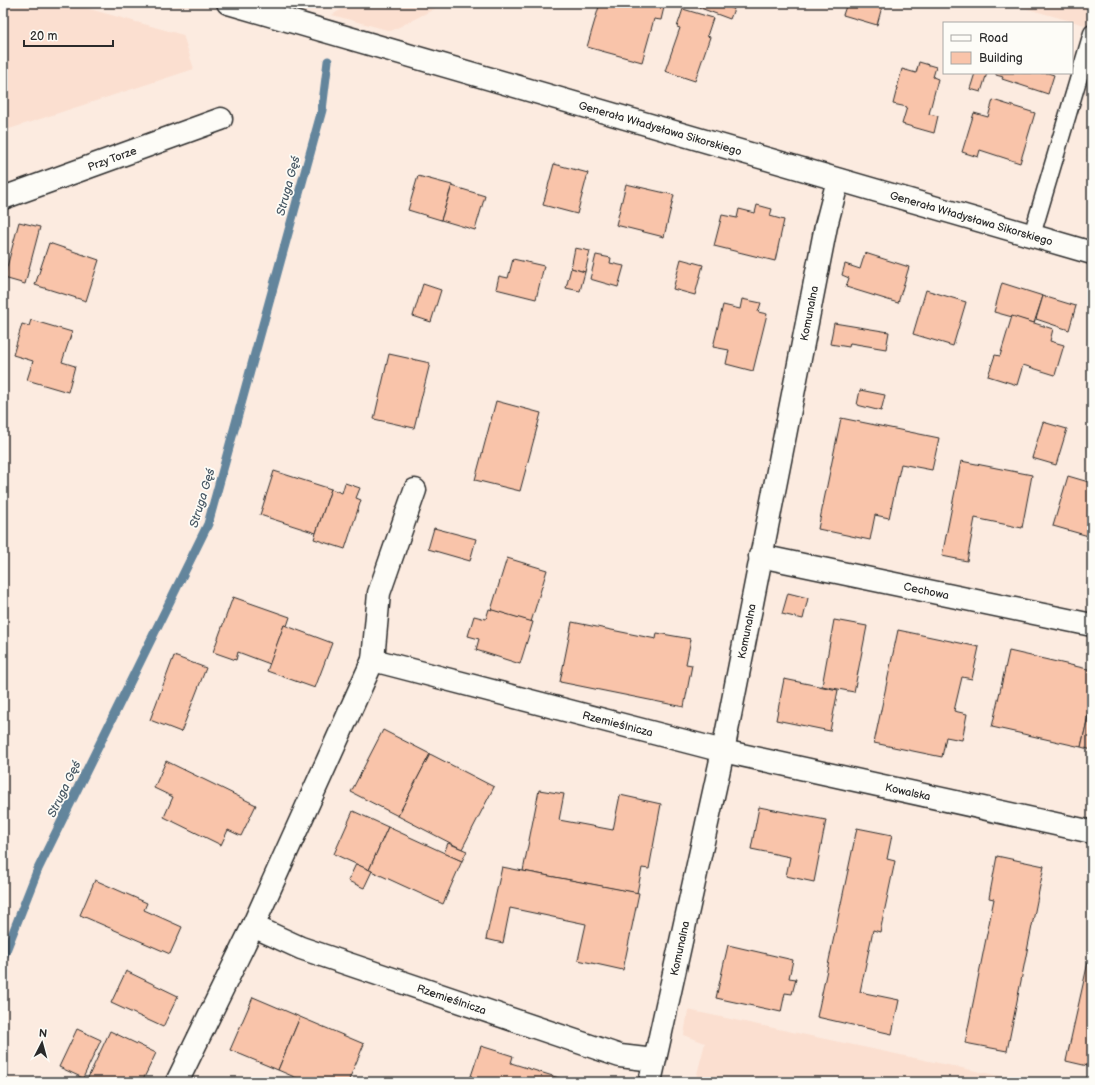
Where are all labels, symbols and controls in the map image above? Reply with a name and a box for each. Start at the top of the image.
scale bar [24,22,113,48]
legend [943,22,1073,74]
text: 20 m [30,29,57,44]
text: Road [979,31,1008,46]
text: Building [979,51,1023,66]
street label: Generała Władysława Sikorskiego [577,99,743,158]
street label: Przy Torze [86,144,139,174]
water label: Struga Gęś [273,155,304,218]
street label: Generała Władysława Sikorskiego [888,189,1054,248]
street label: Komunalna [798,285,821,342]
water label: Struga Gęś [186,467,219,530]
street label: Cechowa [902,580,950,602]
street label: Komunalna [735,603,759,660]
street label: Rzemieślnicza [581,709,654,740]
water label: Struga Gęś [44,758,85,820]
street label: Kowalska [884,781,932,803]
street label: Komunalna [668,920,692,977]
street label: Rzemieślnicza [415,982,488,1017]
north arrow [22,1023,62,1063]
text: N [38,1027,48,1040]

